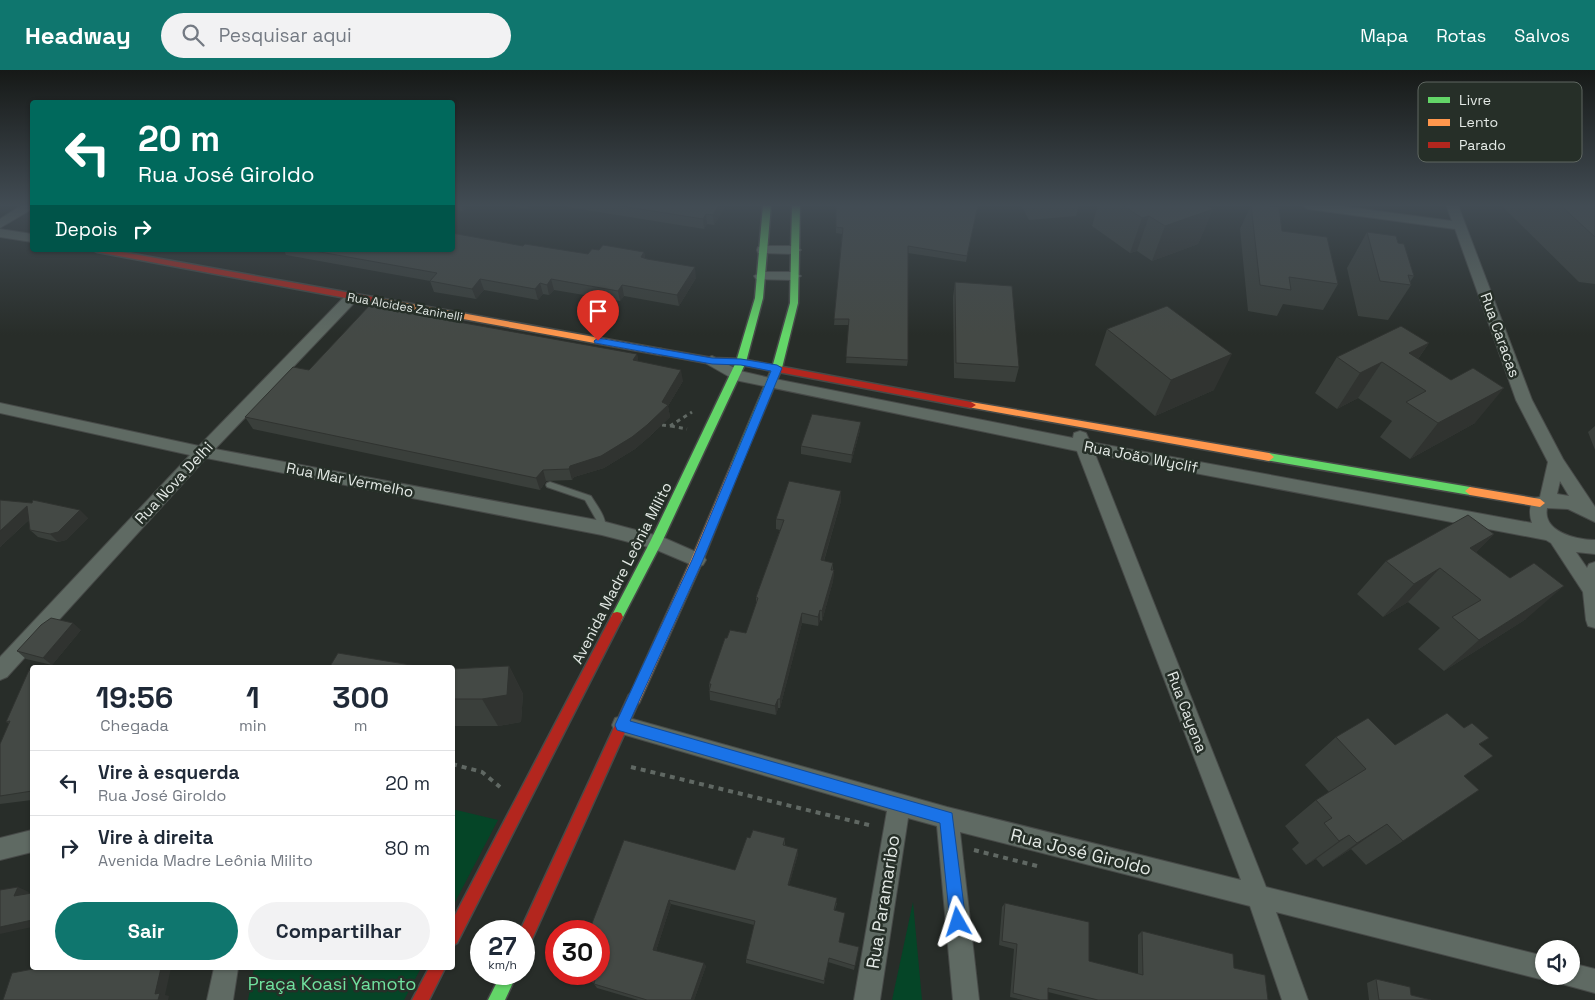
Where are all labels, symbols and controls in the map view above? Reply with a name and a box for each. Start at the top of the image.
search box [161,13,511,58]
text: Headway [25,20,131,51]
icon: search [179,21,207,49]
text: Pesquisar aqui [219,23,352,48]
text: Mapa [1360,24,1408,47]
text: Rotas [1436,24,1486,47]
text: Salvos [1514,24,1570,47]
legend [1418,82,1582,162]
text: Livre [1459,91,1491,109]
text: Lento [1459,113,1498,131]
text: 20 m [138,117,220,161]
icon: left [55,120,120,185]
text: Parado [1459,136,1506,154]
text: Rua José Giroldo [138,160,315,188]
icon: right [128,215,156,243]
text: Depois [55,217,118,242]
street label: Rua Alcides Zaninelli [346,289,464,325]
pin [577,290,619,341]
street label: Rua Caracas [1476,290,1525,380]
icon: arrive [584,297,612,325]
street label: Rua João Wyclif [1083,436,1200,477]
street label: Rua Nova Delhi [131,438,217,528]
street label: Rua Mar Vermelho [285,458,415,501]
street label: Avenida Madre Leônia Milito [567,479,676,667]
street label: Rua Cayena [1163,669,1212,755]
text: 19:56 [96,678,173,717]
text: 1 [246,678,260,717]
text: 300 [332,678,389,717]
text: Chegada [100,715,169,736]
text: min [239,715,266,736]
text: m [354,715,368,736]
text: Vire à esquerda [98,760,240,785]
icon: left [55,769,83,797]
text: 20 m [385,771,430,796]
text: Rua José Giroldo [98,785,226,806]
street label: Rua José Giroldo [1008,823,1154,880]
text: Vire à direita [98,825,214,850]
icon: right [55,834,83,862]
street label: Rua Paramaribo [861,834,904,970]
text: 80 m [385,836,430,861]
text: Avenida Madre Leônia Milito [98,850,313,871]
position arrow [931,895,983,947]
button: Sair [55,902,238,960]
button: Compartilhar [248,902,430,960]
speed limit sign: 30 [545,920,610,985]
text: 27 [488,930,517,962]
map controls [1535,940,1580,985]
button: sound [1535,940,1580,985]
text: km/h [488,957,517,973]
park label: Praça Koasi Yamoto [248,972,416,995]

